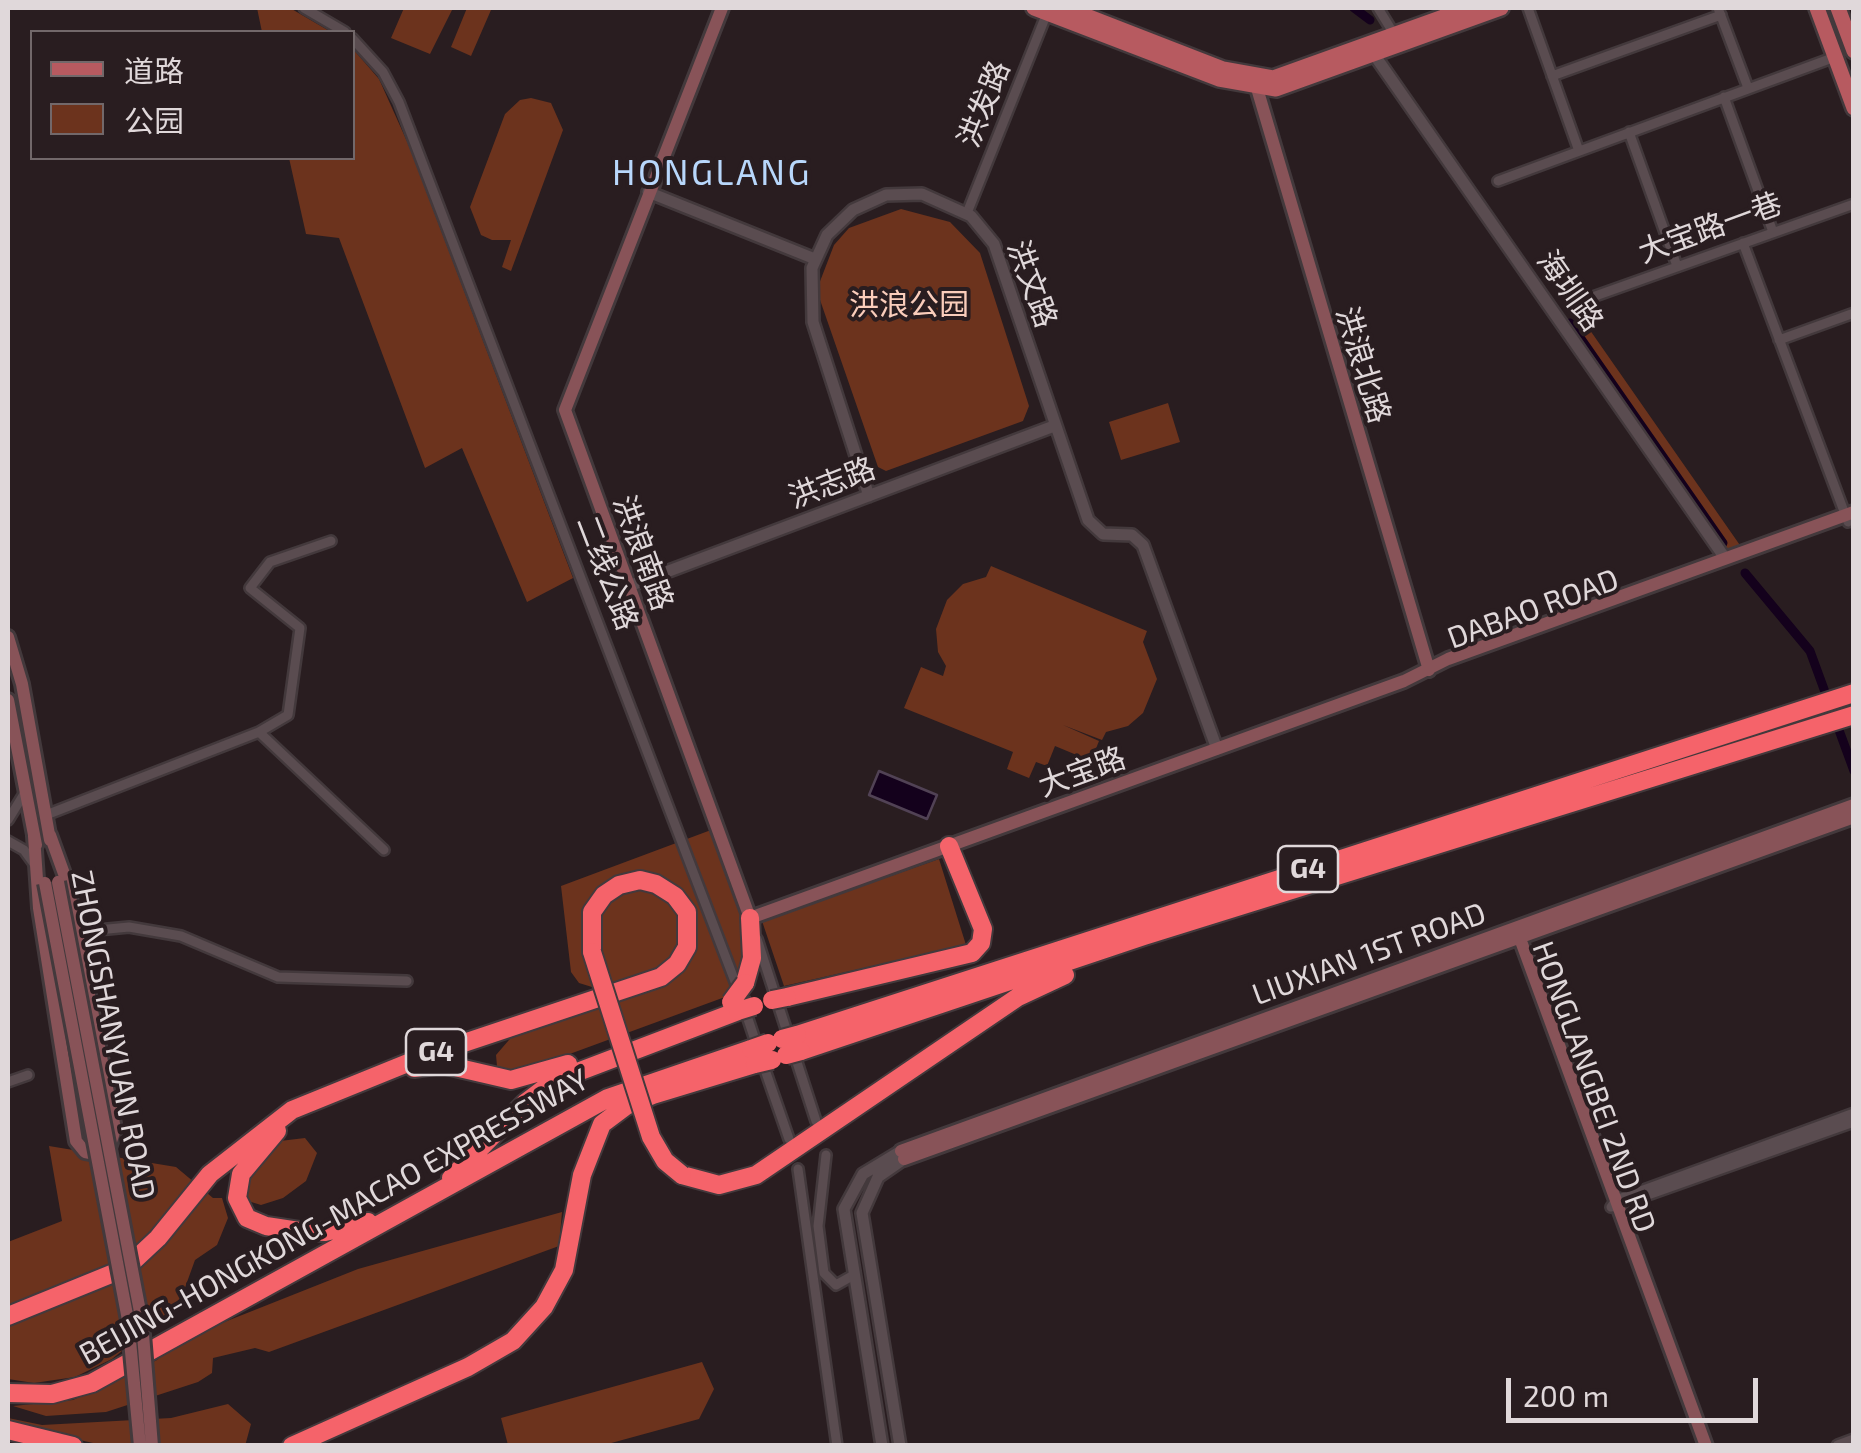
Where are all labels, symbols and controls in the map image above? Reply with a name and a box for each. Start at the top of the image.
legend [30,30,355,160]
text: 道路 [124,52,184,88]
street label: 洪发路 [950,56,1018,152]
text: 公园 [124,102,184,138]
district label: HONGLANG [612,152,812,194]
street label: 大宝路一巷 [1633,185,1787,271]
street label: 洪文路 [1000,236,1064,332]
street label: 海圳路 [1529,244,1611,338]
park label: 洪浪公园 [849,287,969,323]
street label: 洪浪北路 [1328,302,1398,428]
street label: 洪志路 [784,450,880,516]
street label: 洪浪南路 [606,490,680,616]
street label: 二线公路 [569,511,645,635]
street label: DABAO ROAD [1443,561,1623,657]
street label: 大宝路 [1034,740,1130,804]
road number: G4 [1278,846,1338,892]
street label: ZHONGSHANYUAN ROAD [63,868,163,1202]
street label: LIUXIAN 1ST ROAD [1247,895,1491,1013]
street label: HONGLANGBEI 2ND RD [1525,937,1663,1237]
road number: G4 [406,1029,466,1075]
street label: BEIJING-HONGKONG-MACAO EXPRESSWAY [73,1062,595,1372]
scale bar [1511,1358,1764,1420]
text: 200 m [1523,1377,1609,1413]

